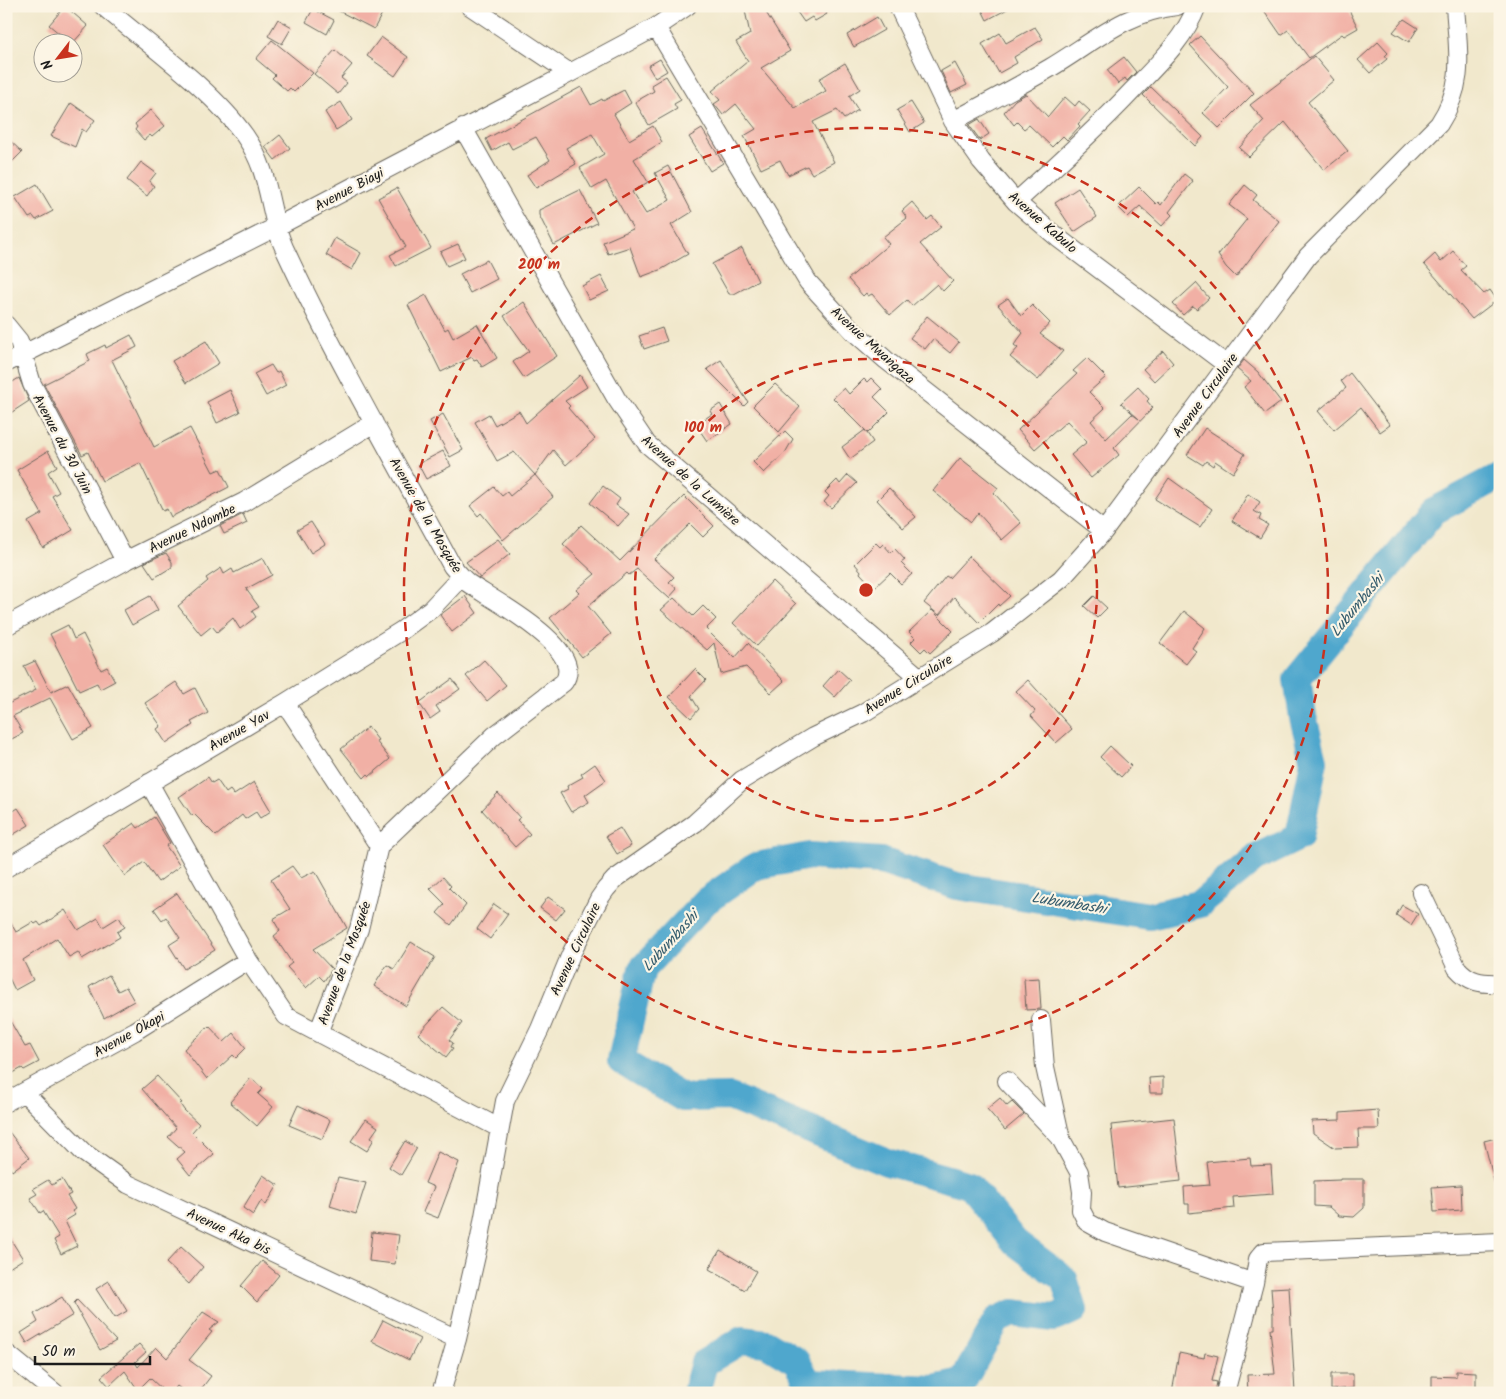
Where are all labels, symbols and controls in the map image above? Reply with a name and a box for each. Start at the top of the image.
north arrow [32,32,82,82]
text: N [36,55,59,74]
street label: Avenue Biayi [311,162,389,217]
street label: Avenue Kabulo [1003,186,1082,259]
text: 200 m [518,253,560,277]
street label: Avenue Mwangaza [825,302,920,390]
street label: Avenue Circulaire [1167,348,1245,443]
street label: Avenue du 30 Juin [26,390,98,499]
text: 100 m [684,416,722,440]
street label: Avenue de la Lumière [636,430,745,532]
street label: Avenue de la Mosquée [383,453,468,578]
street label: Avenue Ndombe [145,498,240,559]
water label: Lubumbashi [1325,566,1393,642]
centre of rings [857,581,875,599]
street label: Avenue Circulaire [860,649,958,721]
street label: Avenue Yav [205,704,274,757]
water label: Lubumbashi [1030,886,1111,922]
street label: Avenue de la Mosquée [312,898,378,1028]
street label: Avenue Circulaire [545,899,607,1000]
water label: Lubumbashi [637,903,707,978]
street label: Avenue Okapi [90,1006,170,1064]
street label: Avenue Aka bis [183,1203,274,1261]
scale bar [35,1334,150,1366]
text: 50 m [42,1340,76,1364]

